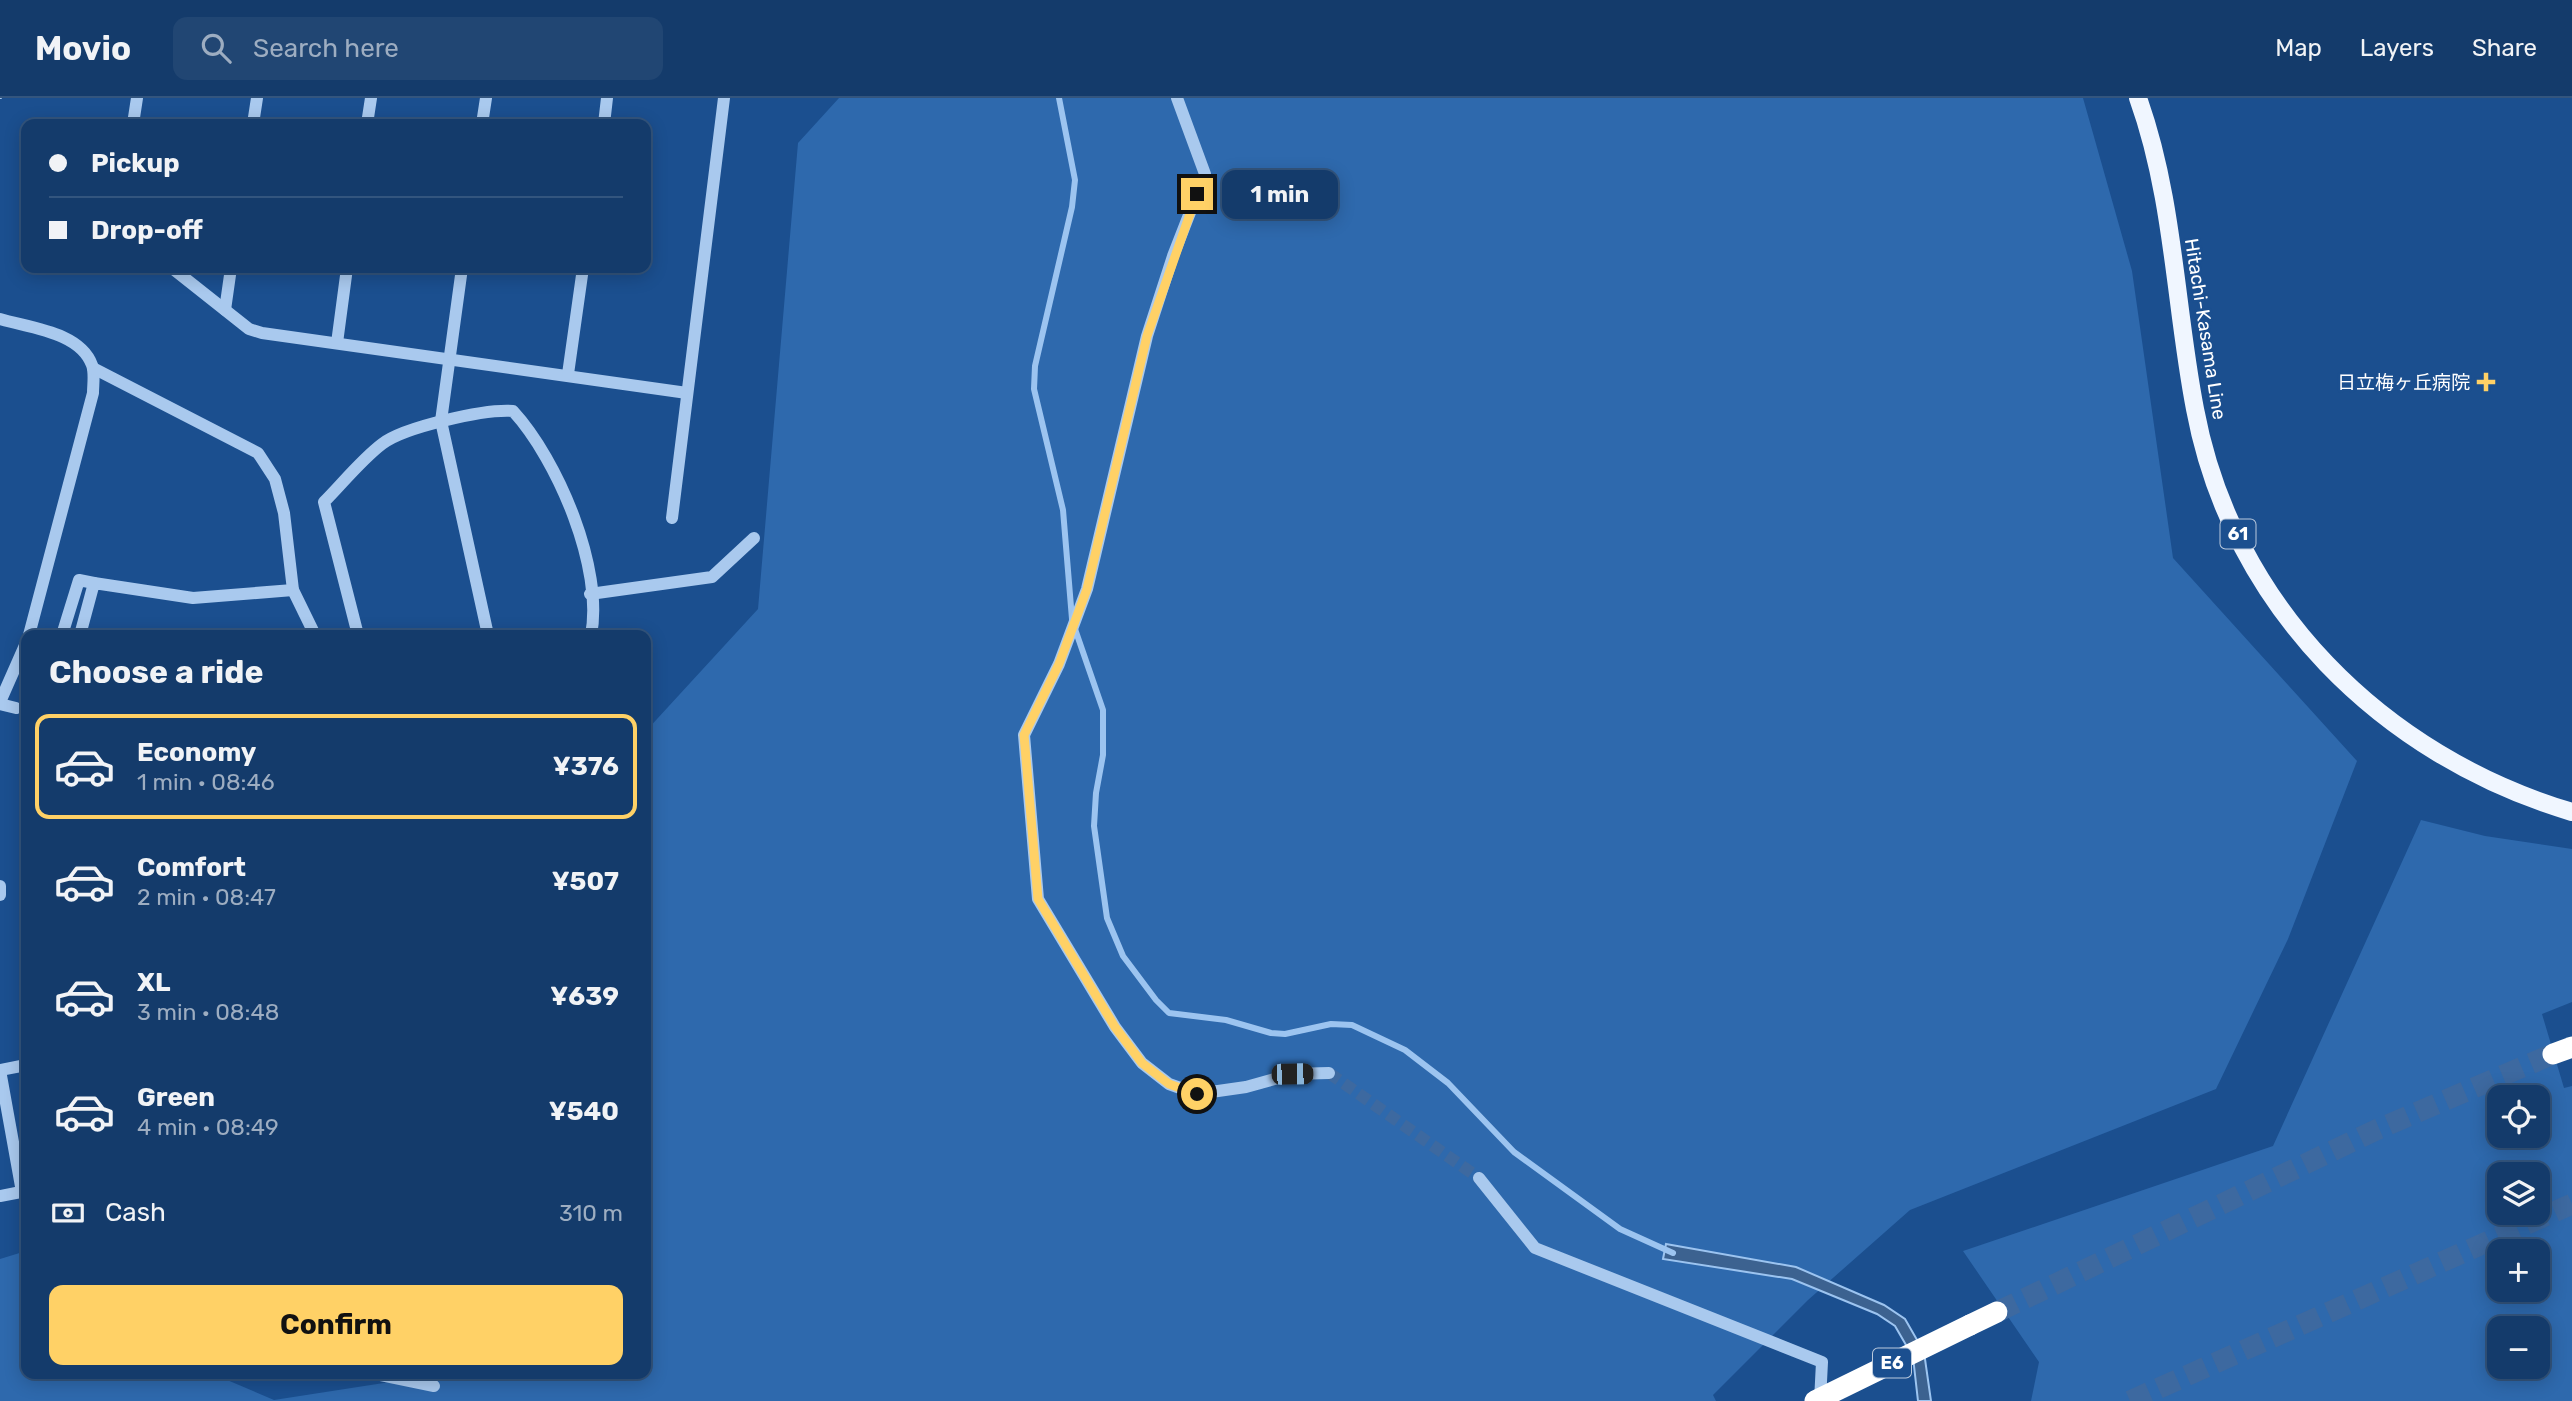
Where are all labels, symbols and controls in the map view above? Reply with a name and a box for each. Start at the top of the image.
search box [173,17,663,80]
text: Movio [35,29,131,68]
icon: search [197,29,235,67]
text: Search here [253,33,399,64]
text: Map [2275,34,2322,62]
text: Layers [2360,34,2434,62]
text: Share [2472,34,2537,62]
text: Pickup [91,148,180,179]
callout: 1 min [1222,170,1337,218]
route end [1181,178,1213,210]
text: 1 min [1251,180,1309,208]
text: Drop-off [91,215,203,246]
street label: Hitachi-Kasama Line [2180,237,2231,421]
place label: 日立梅ヶ丘病院 [2337,371,2470,394]
marker: 日立梅ヶ丘病院 [2476,372,2496,392]
road number: 61 [2220,520,2256,548]
text: Choose a ride [49,653,263,691]
icon: car [53,735,116,798]
text: Economy [137,737,256,768]
text: ¥376 [553,751,619,782]
text: 1 min · 08:46 [137,768,275,796]
icon: car [53,850,116,913]
text: Comfort [137,852,246,883]
text: ¥507 [552,866,619,897]
text: 2 min · 08:47 [137,883,276,911]
icon: car [53,965,116,1028]
text: XL [137,967,170,998]
text: ¥639 [550,981,619,1012]
text: 3 min · 08:48 [137,998,279,1026]
car [1271,1063,1314,1085]
route start [1181,1078,1213,1110]
icon: car [53,1080,116,1143]
text: Green [137,1082,215,1113]
map controls [2487,1085,2550,1379]
button: locate [2487,1085,2550,1148]
text: ¥540 [549,1096,619,1127]
text: 4 min · 08:49 [137,1113,279,1141]
button: layers [2487,1162,2550,1225]
icon: cash [49,1194,87,1232]
text: Cash [105,1197,166,1228]
text: 310 m [559,1199,623,1227]
button: + [2487,1239,2550,1302]
button: Confirm [49,1285,623,1365]
button: − [2487,1316,2550,1379]
road number: E6 [1873,1348,1911,1378]

